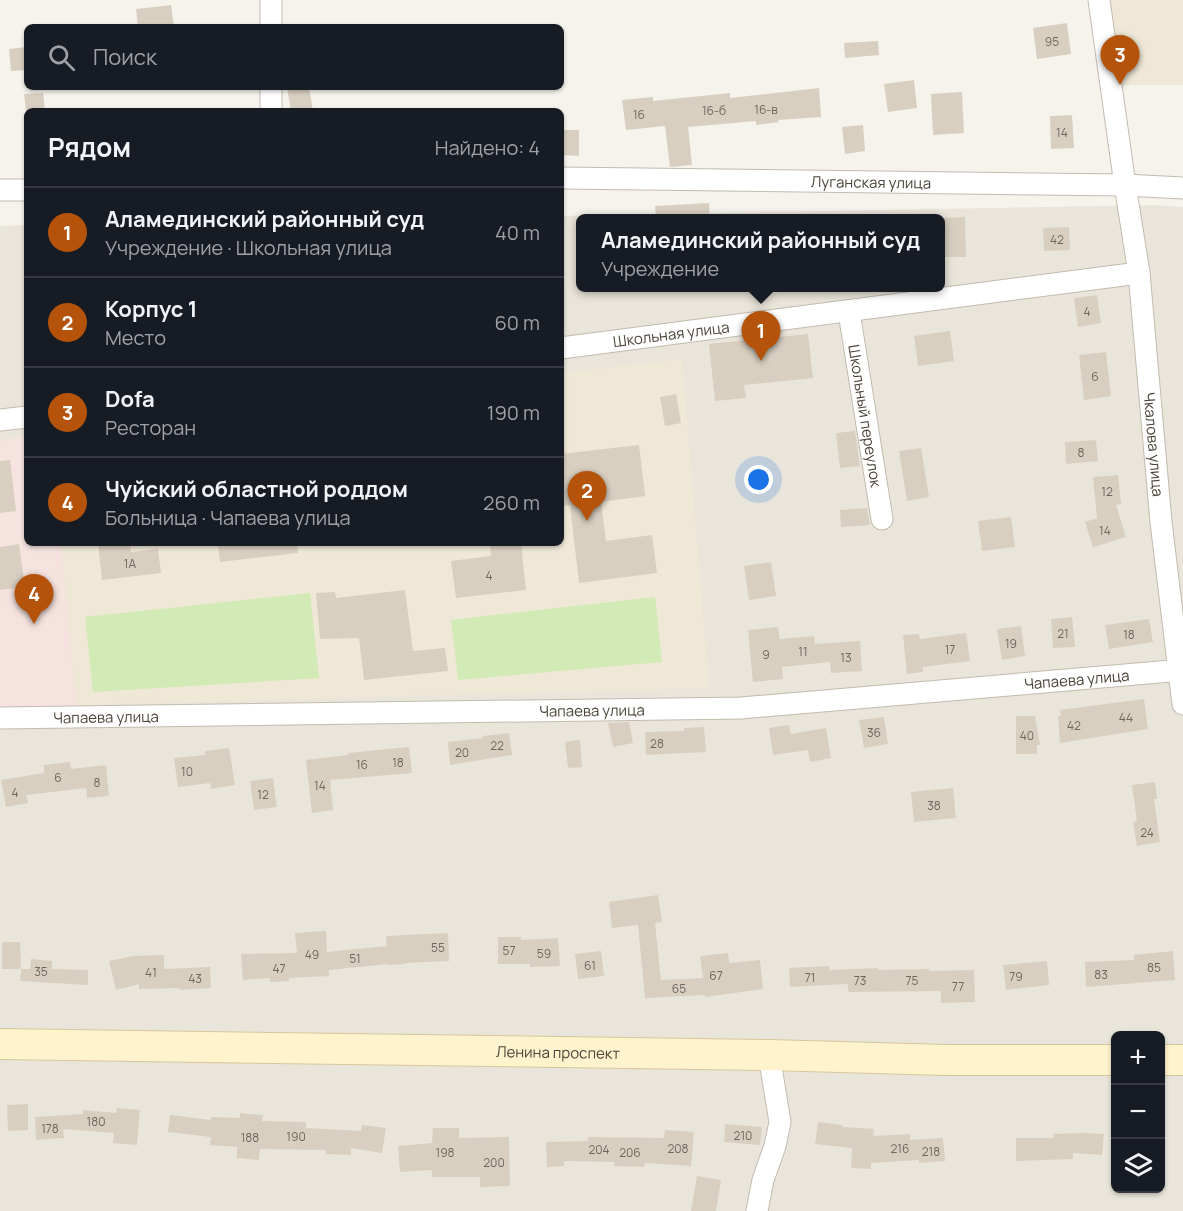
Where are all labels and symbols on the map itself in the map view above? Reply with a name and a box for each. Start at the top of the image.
house number: 95 [1045,33,1059,50]
pin: 3 [1100,36,1140,85]
house number: 16-в [754,101,778,118]
house number: 16-б [702,102,726,119]
house number: 16 [633,106,645,123]
house number: 14 [1056,124,1068,141]
street label: Луганская улица [811,171,931,193]
house number: 42 [1050,231,1064,248]
house number: 4 [1083,303,1091,320]
pin: 1 [742,312,780,361]
street label: Школьная улица [612,316,731,352]
street label: Школьный переулок [844,343,887,489]
house number: 6 [1091,368,1099,385]
street label: Чкалова улица [1139,391,1169,498]
house number: 8 [1078,444,1085,461]
your location [744,465,773,494]
pin: 2 [568,472,606,521]
house number: 12 [1101,483,1113,500]
house number: 14 [1099,522,1111,539]
house number: 1А [124,555,137,572]
house number: 4 [485,567,493,584]
pin: 4 [15,574,54,624]
house number: 21 [1057,625,1069,642]
house number: 18 [1123,626,1135,643]
house number: 19 [1005,635,1017,652]
house number: 17 [945,641,955,658]
house number: 11 [798,643,808,660]
house number: 9 [762,646,770,663]
house number: 13 [840,649,852,666]
street label: Чапаева улица [1023,664,1130,694]
street label: Чапаева улица [539,699,645,721]
street label: Чапаева улица [53,705,159,728]
house number: 44 [1119,709,1133,726]
house number: 42 [1067,717,1081,734]
house number: 36 [867,724,881,741]
house number: 40 [1020,727,1034,744]
house number: 28 [650,735,664,752]
house number: 22 [490,737,504,754]
house number: 20 [455,744,469,761]
house number: 18 [392,754,404,771]
house number: 16 [356,756,368,773]
house number: 10 [181,763,193,780]
house number: 6 [54,769,62,786]
house number: 8 [94,774,101,791]
house number: 14 [314,777,326,794]
house number: 4 [11,784,19,801]
house number: 12 [257,786,269,803]
house number: 38 [927,797,941,814]
house number: 24 [1140,824,1154,841]
house number: 55 [431,939,445,956]
house number: 57 [503,942,515,959]
house number: 59 [537,945,551,962]
house number: 49 [305,946,319,963]
house number: 51 [349,950,361,967]
house number: 61 [584,957,596,974]
house number: 85 [1147,959,1161,976]
house number: 47 [272,960,286,977]
house number: 35 [34,963,48,980]
house number: 41 [145,964,157,981]
house number: 83 [1094,966,1108,983]
house number: 67 [709,967,723,984]
house number: 79 [1009,968,1023,985]
house number: 71 [805,969,815,986]
house number: 43 [188,970,202,987]
house number: 73 [854,972,866,989]
house number: 75 [906,972,919,989]
house number: 77 [952,978,964,995]
house number: 65 [672,980,686,997]
street label: Ленина проспект [496,1041,620,1063]
house number: 180 [87,1113,105,1130]
house number: 178 [41,1120,59,1137]
house number: 210 [734,1127,752,1144]
house number: 190 [286,1128,306,1145]
house number: 188 [241,1129,259,1146]
house number: 208 [667,1140,689,1157]
house number: 216 [891,1140,909,1157]
house number: 204 [588,1141,610,1158]
house number: 218 [922,1143,940,1160]
house number: 198 [435,1144,455,1161]
house number: 206 [619,1144,641,1161]
house number: 200 [483,1154,505,1171]

